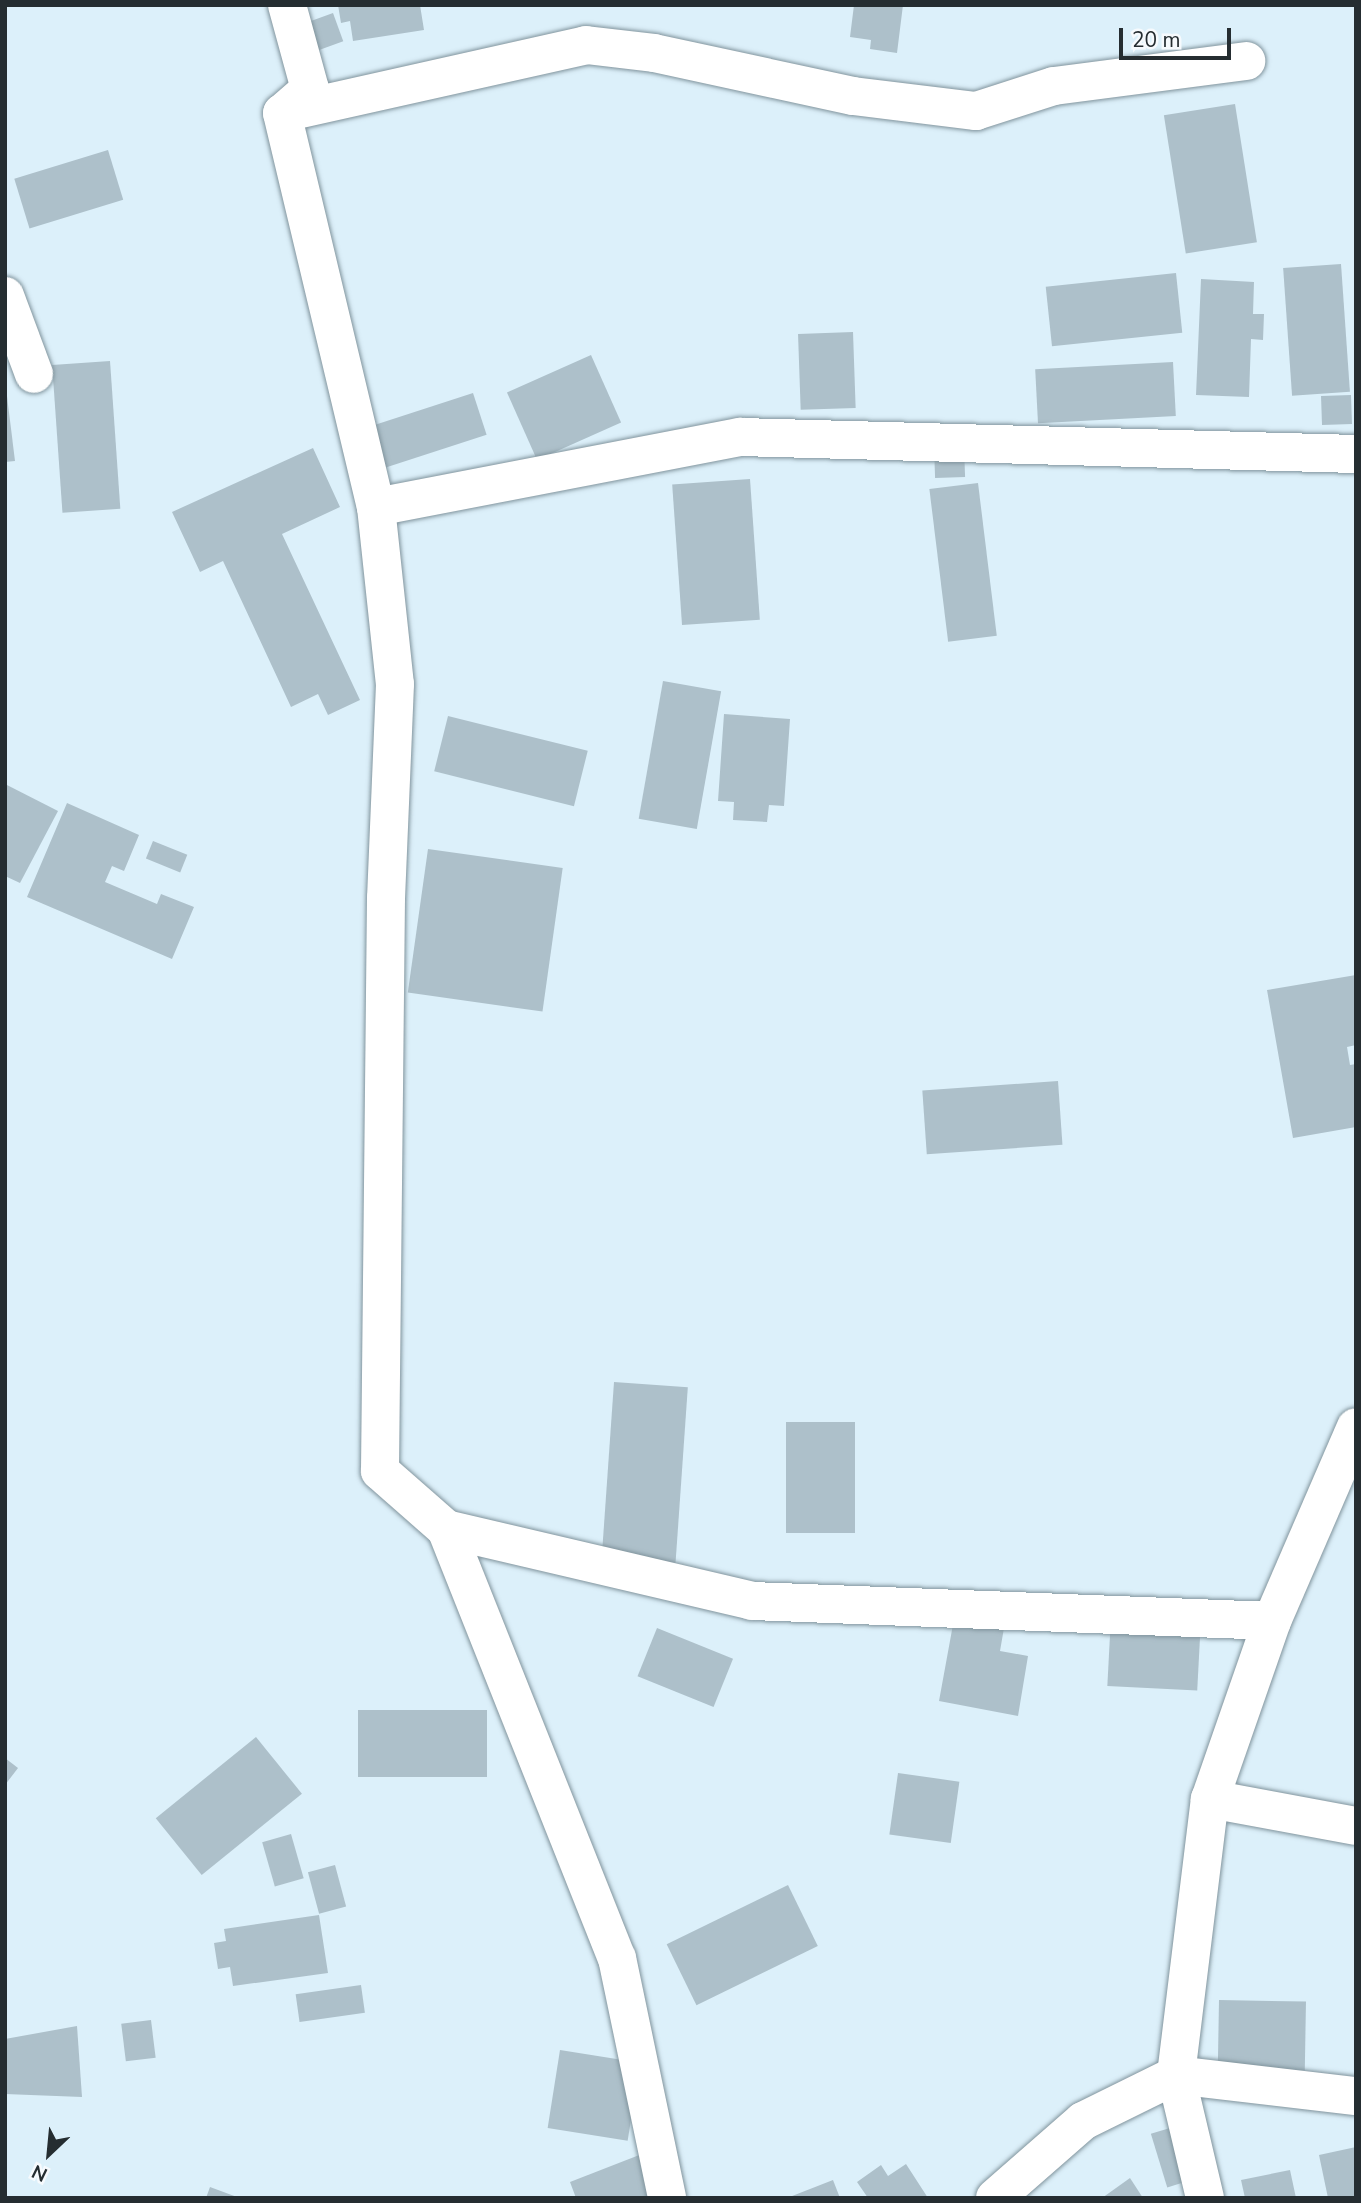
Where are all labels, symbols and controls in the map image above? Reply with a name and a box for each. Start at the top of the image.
scale bar [1123,14,1235,58]
text: 20 m [1132,26,1181,54]
north arrow [14,2119,84,2189]
text: N [28,2158,52,2188]

